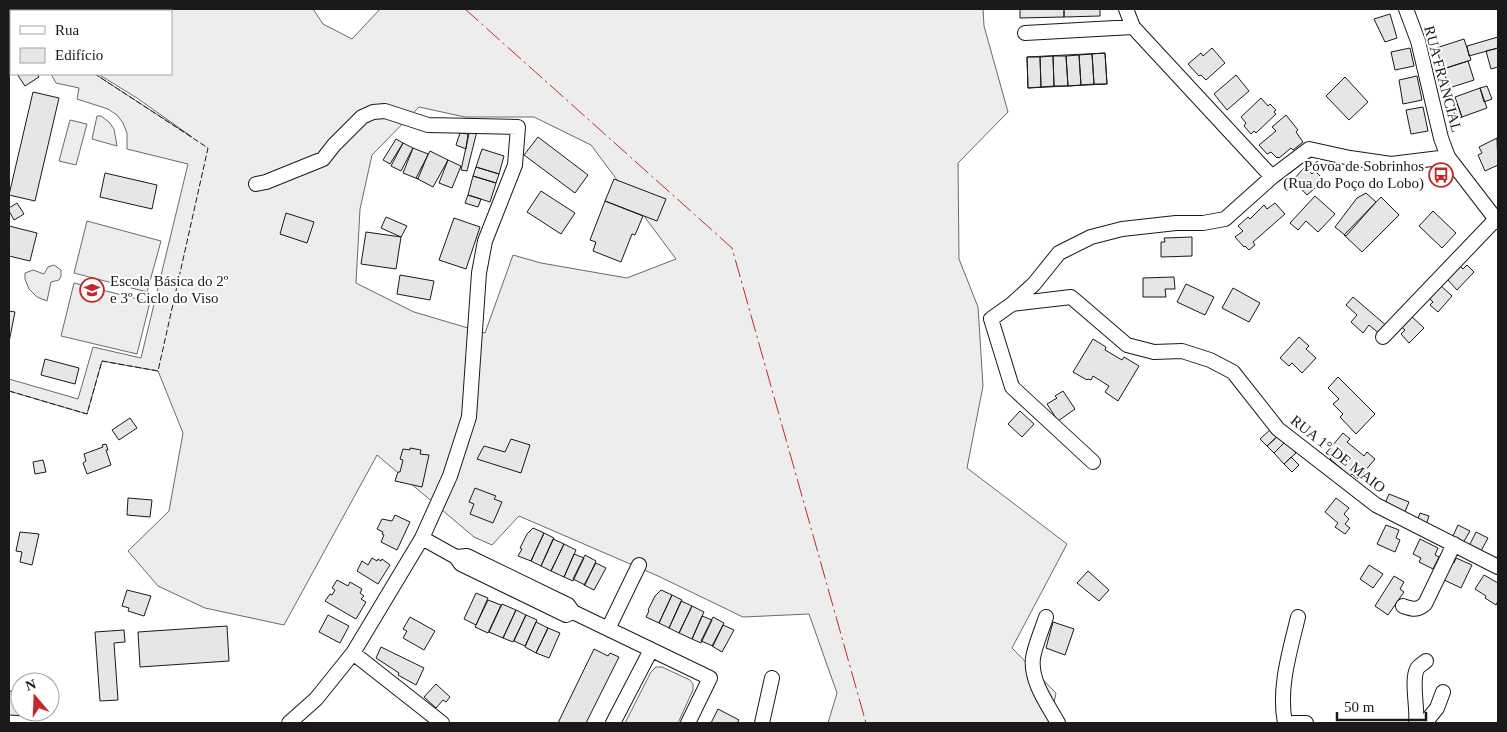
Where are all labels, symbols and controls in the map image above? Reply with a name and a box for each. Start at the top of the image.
legend [10,10,172,75]
text: Rua [55,22,80,38]
street label: RUA FRANCIAL [1421,24,1465,134]
text: Edifício [55,47,103,63]
place label: Póvoa de Sobrinhos (Rua do Poço do Lobo) [1283,158,1424,192]
bus stop icon: Póvoa de Sobrinhos (Rua do Poço do Lobo) [1428,162,1454,188]
place label: Escola Básica do 2º e 3º Ciclo do Viso [110,273,229,306]
school or university icon: Escola Básica do 2º e 3º Ciclo do Viso [79,277,105,303]
street label: RUA 1° DE MAIO [1288,412,1389,496]
north arrow [10,672,60,722]
text: N [24,676,38,694]
scale bar [1337,690,1426,722]
text: 50 m [1344,699,1375,715]

